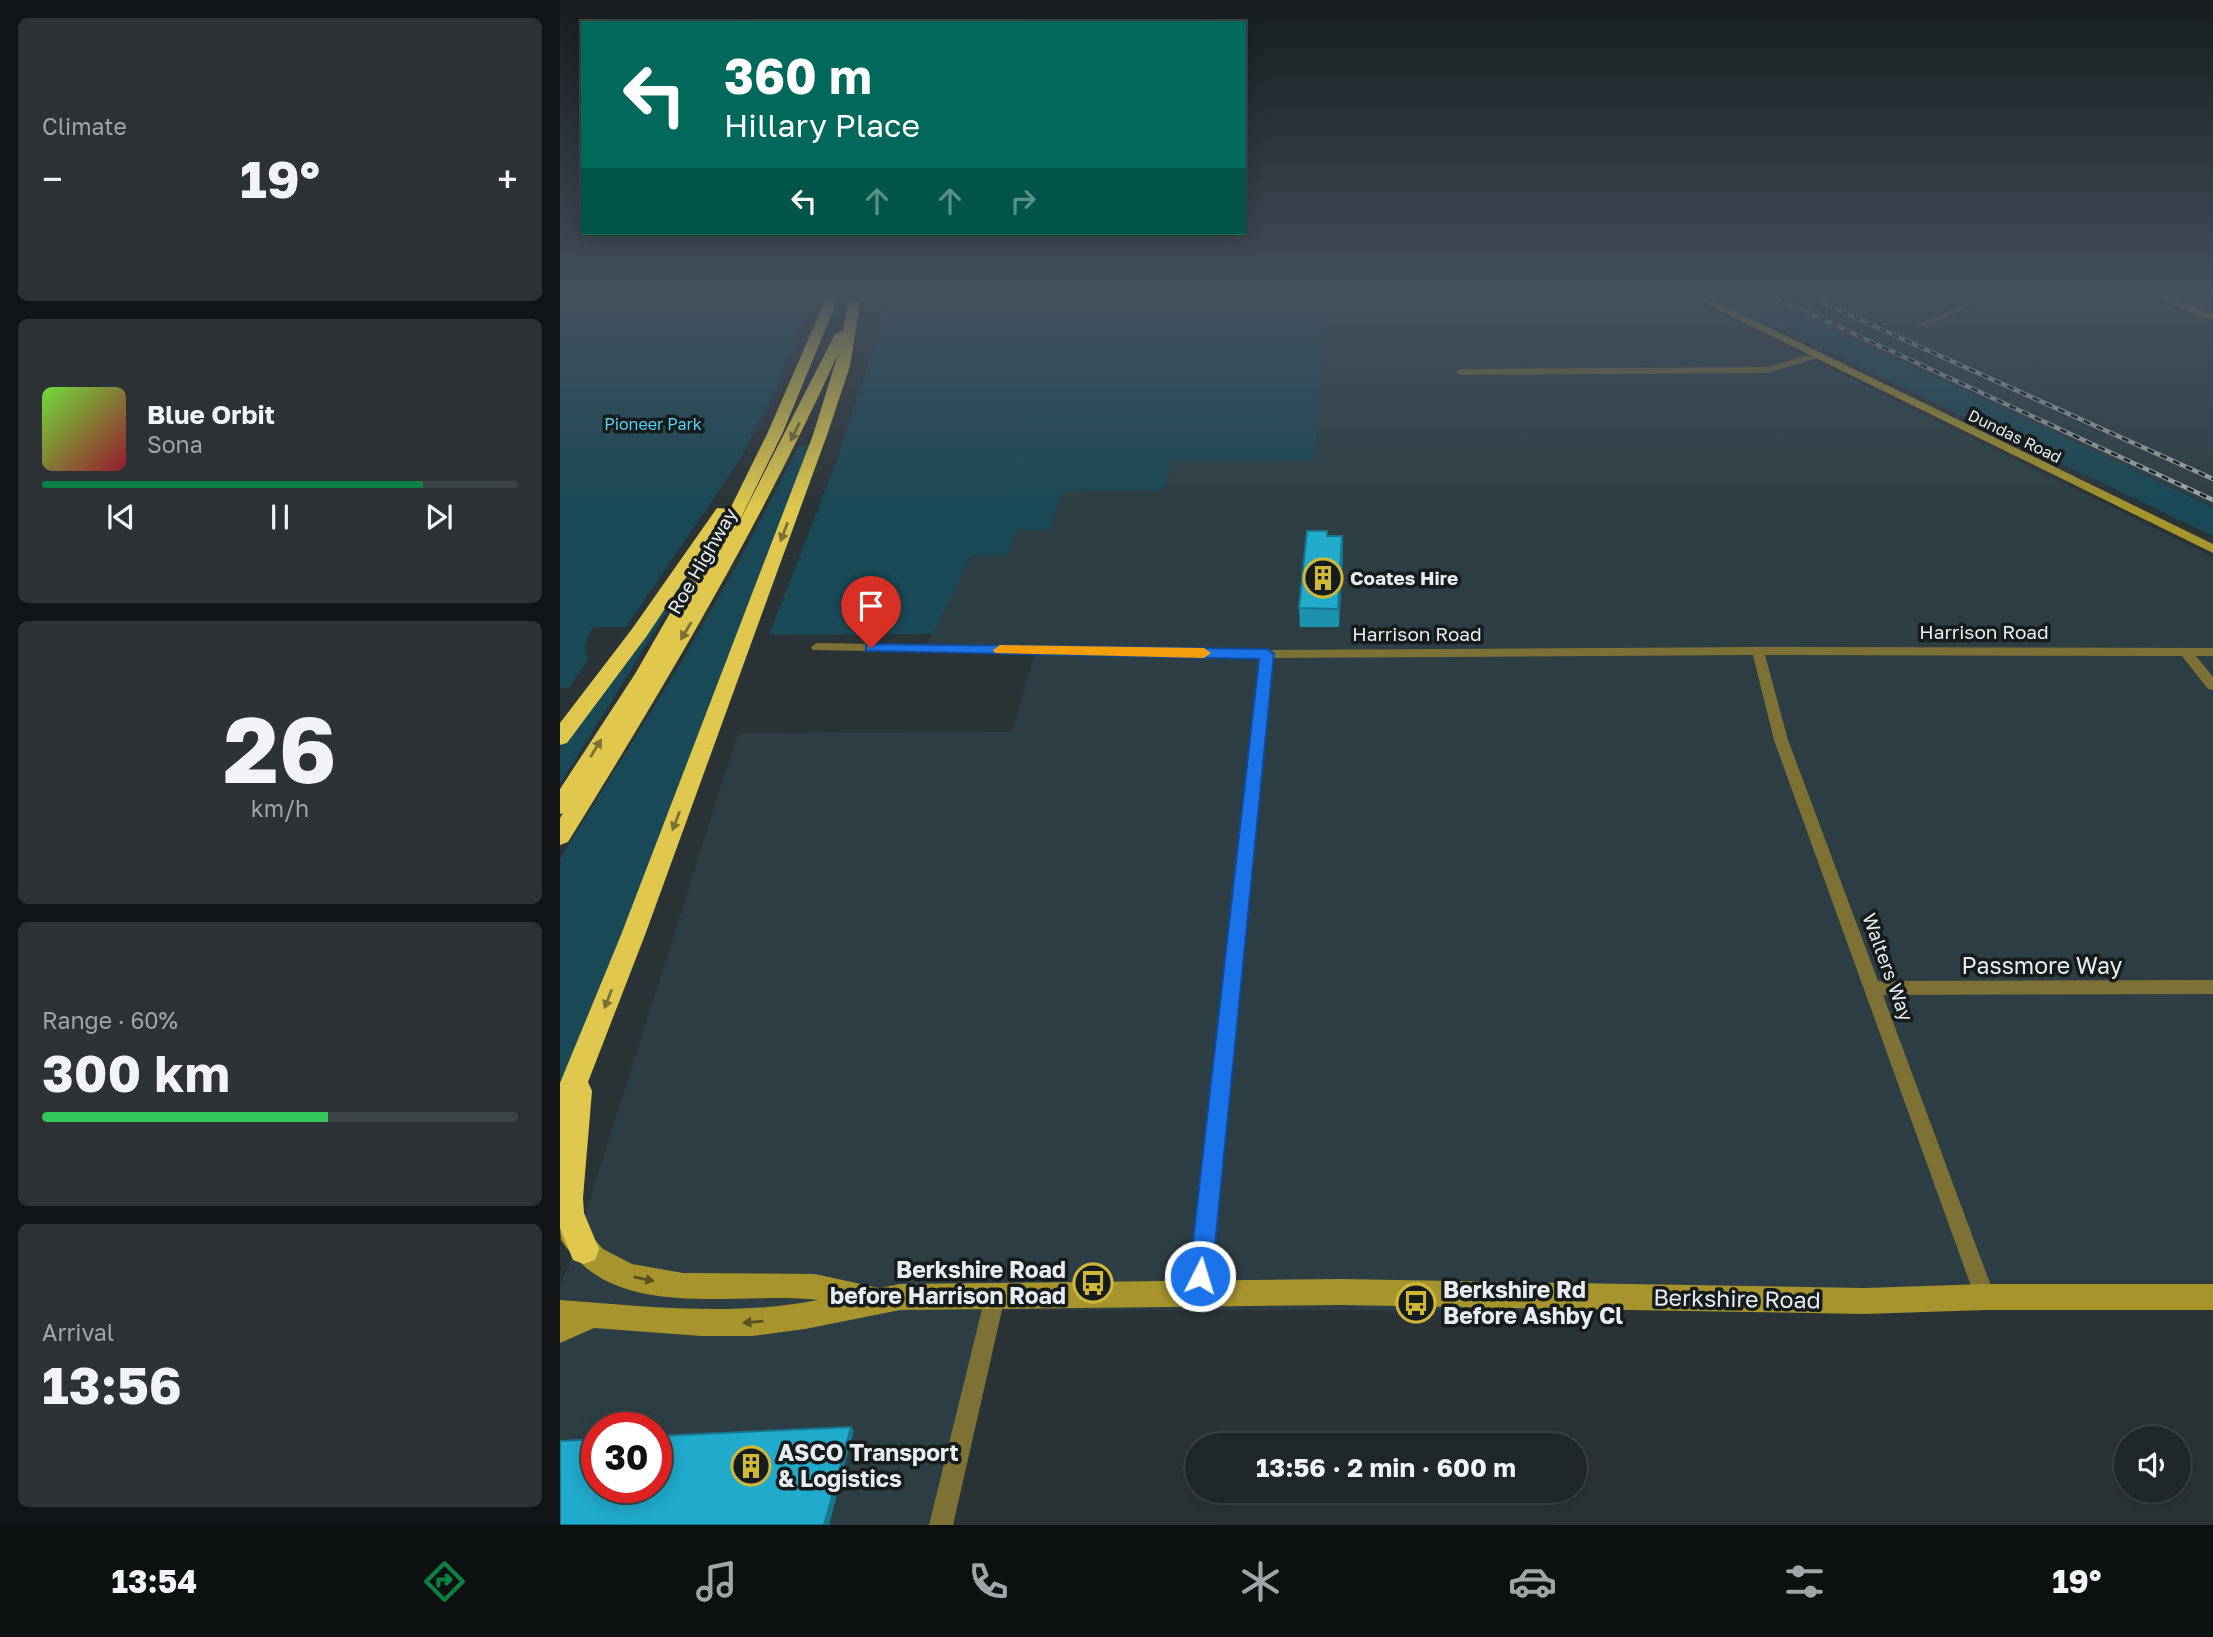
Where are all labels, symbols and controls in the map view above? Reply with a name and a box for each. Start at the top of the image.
text: 360 m [724,46,872,105]
icon: left [609,49,700,140]
text: Hillary Place [724,106,920,144]
text: Climate [42,112,127,140]
text: 19° [240,147,320,209]
text: − [42,156,63,201]
text: + [497,156,518,201]
icon: left [785,182,823,220]
icon: ahead [858,182,896,220]
icon: ahead [931,182,969,220]
icon: right [1004,182,1042,220]
text: Blue Orbit [147,399,275,430]
street label: Dundas Road [1965,405,2065,467]
park label: Pioneer Park [604,414,702,434]
one-way arrow [790,422,801,442]
text: Sona [147,430,203,458]
icon: previous [102,498,140,536]
icon: pause [261,498,299,536]
icon: next [420,498,458,536]
street label: Roe Highway [662,503,741,618]
one-way arrow [778,521,789,542]
building icon: Coates Hire [1302,557,1344,599]
place label: Coates Hire [1350,566,1458,589]
pin [841,576,901,648]
icon: arrive [852,587,890,625]
street label: Harrison Road [1919,620,2049,643]
one-way arrow [680,622,692,641]
street label: Harrison Road [1352,622,1482,645]
text: 26 [223,694,337,803]
one-way arrow [590,738,603,757]
text: km/h [251,794,309,822]
one-way arrow [670,811,681,832]
street label: Walters Way [1858,910,1919,1024]
street label: Passmore Way [1962,951,2122,979]
one-way arrow [603,989,614,1010]
text: Range · 60% [42,1006,178,1034]
text: 300 km [42,1041,230,1103]
position arrow [1163,1239,1237,1313]
place label: Berkshire Road before Harrison Road [830,1255,1066,1309]
bus stop icon: Berkshire Road before Harrison Road [1072,1262,1114,1304]
one-way arrow [633,1273,655,1284]
place label: Berkshire Rd Before Ashby Cl [1443,1275,1623,1329]
bus stop icon: Berkshire Rd Before Ashby Cl [1395,1282,1437,1324]
street label: Berkshire Road [1653,1283,1821,1313]
one-way arrow [742,1317,764,1328]
text: Arrival [42,1318,114,1346]
text: 13:56 [42,1353,182,1415]
speed limit sign: 30 [581,1412,672,1503]
map controls [2114,1426,2191,1503]
button: sound [2114,1426,2191,1503]
place label: ASCO Transport & Logistics [778,1438,959,1492]
building icon: ASCO Transport & Logistics [730,1445,772,1487]
text: 13:56 · 2 min · 600 m [1256,1452,1516,1483]
icon: directions [420,1557,469,1606]
icon: music [692,1557,741,1606]
icon: phone [964,1557,1013,1606]
icon: climate [1236,1557,1285,1606]
icon: car [1508,1557,1557,1606]
icon: filters [1780,1557,1829,1606]
text: 13:54 [111,1562,197,1600]
text: 19° [2052,1562,2101,1600]

